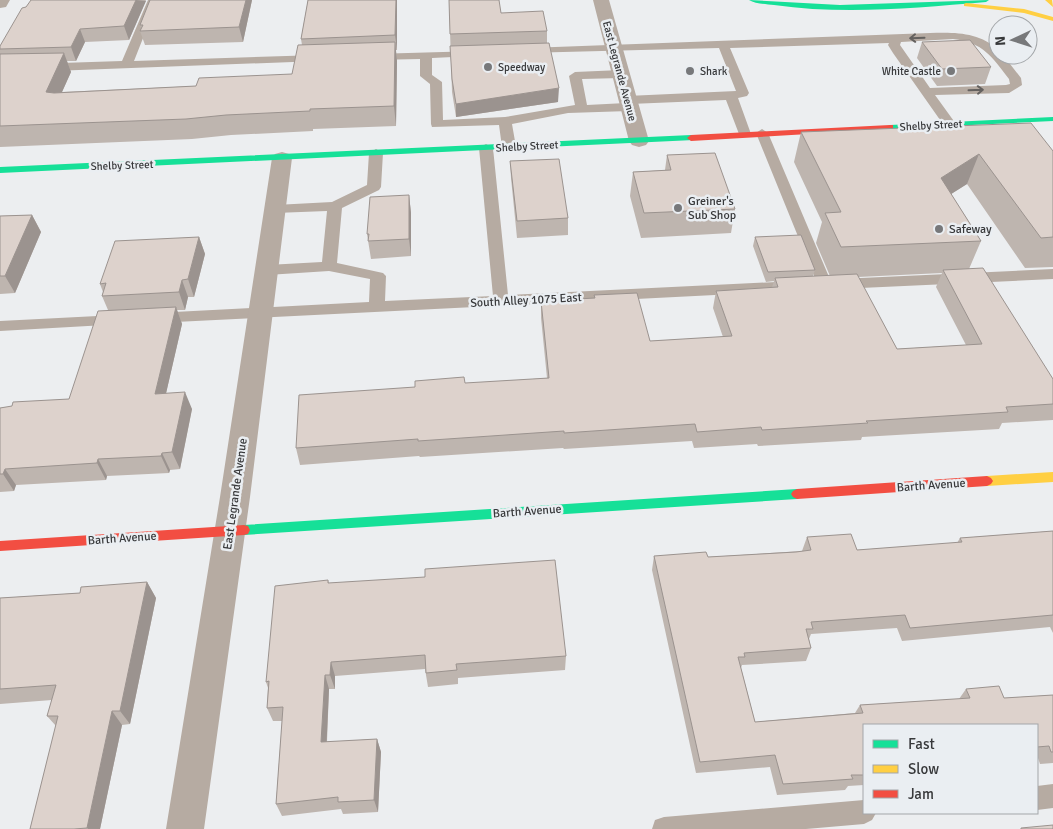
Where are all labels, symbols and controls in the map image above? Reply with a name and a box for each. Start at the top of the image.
north arrow [988,15,1038,65]
street label: East Legrande Avenue [600,20,639,123]
one-way arrow [909,33,926,43]
text: N [992,35,1009,46]
marker: Speedway [482,61,494,73]
place label: Speedway [498,61,546,74]
marker: Shark [684,65,696,77]
place label: Shark [700,65,728,78]
place label: White Castle [882,65,941,78]
marker: White Castle [945,65,957,77]
one-way arrow [968,86,984,95]
street label: Shelby Street [899,117,963,134]
street label: Shelby Street [495,138,559,155]
street label: Shelby Street [90,158,154,173]
place label: Greiner's Sub Shop [688,194,736,223]
marker: Greiner's Sub Shop [672,202,684,214]
place label: Safeway [949,222,992,237]
marker: Safeway [933,223,945,235]
street label: South Alley 1075 East [470,290,582,311]
street label: East Legrande Avenue [220,437,251,551]
street label: Barth Avenue [896,476,966,495]
street label: Barth Avenue [492,502,562,521]
street label: Barth Avenue [87,529,157,548]
legend [863,724,1038,814]
text: Fast [908,735,935,753]
text: Slow [908,760,939,778]
text: Jam [908,785,934,803]

